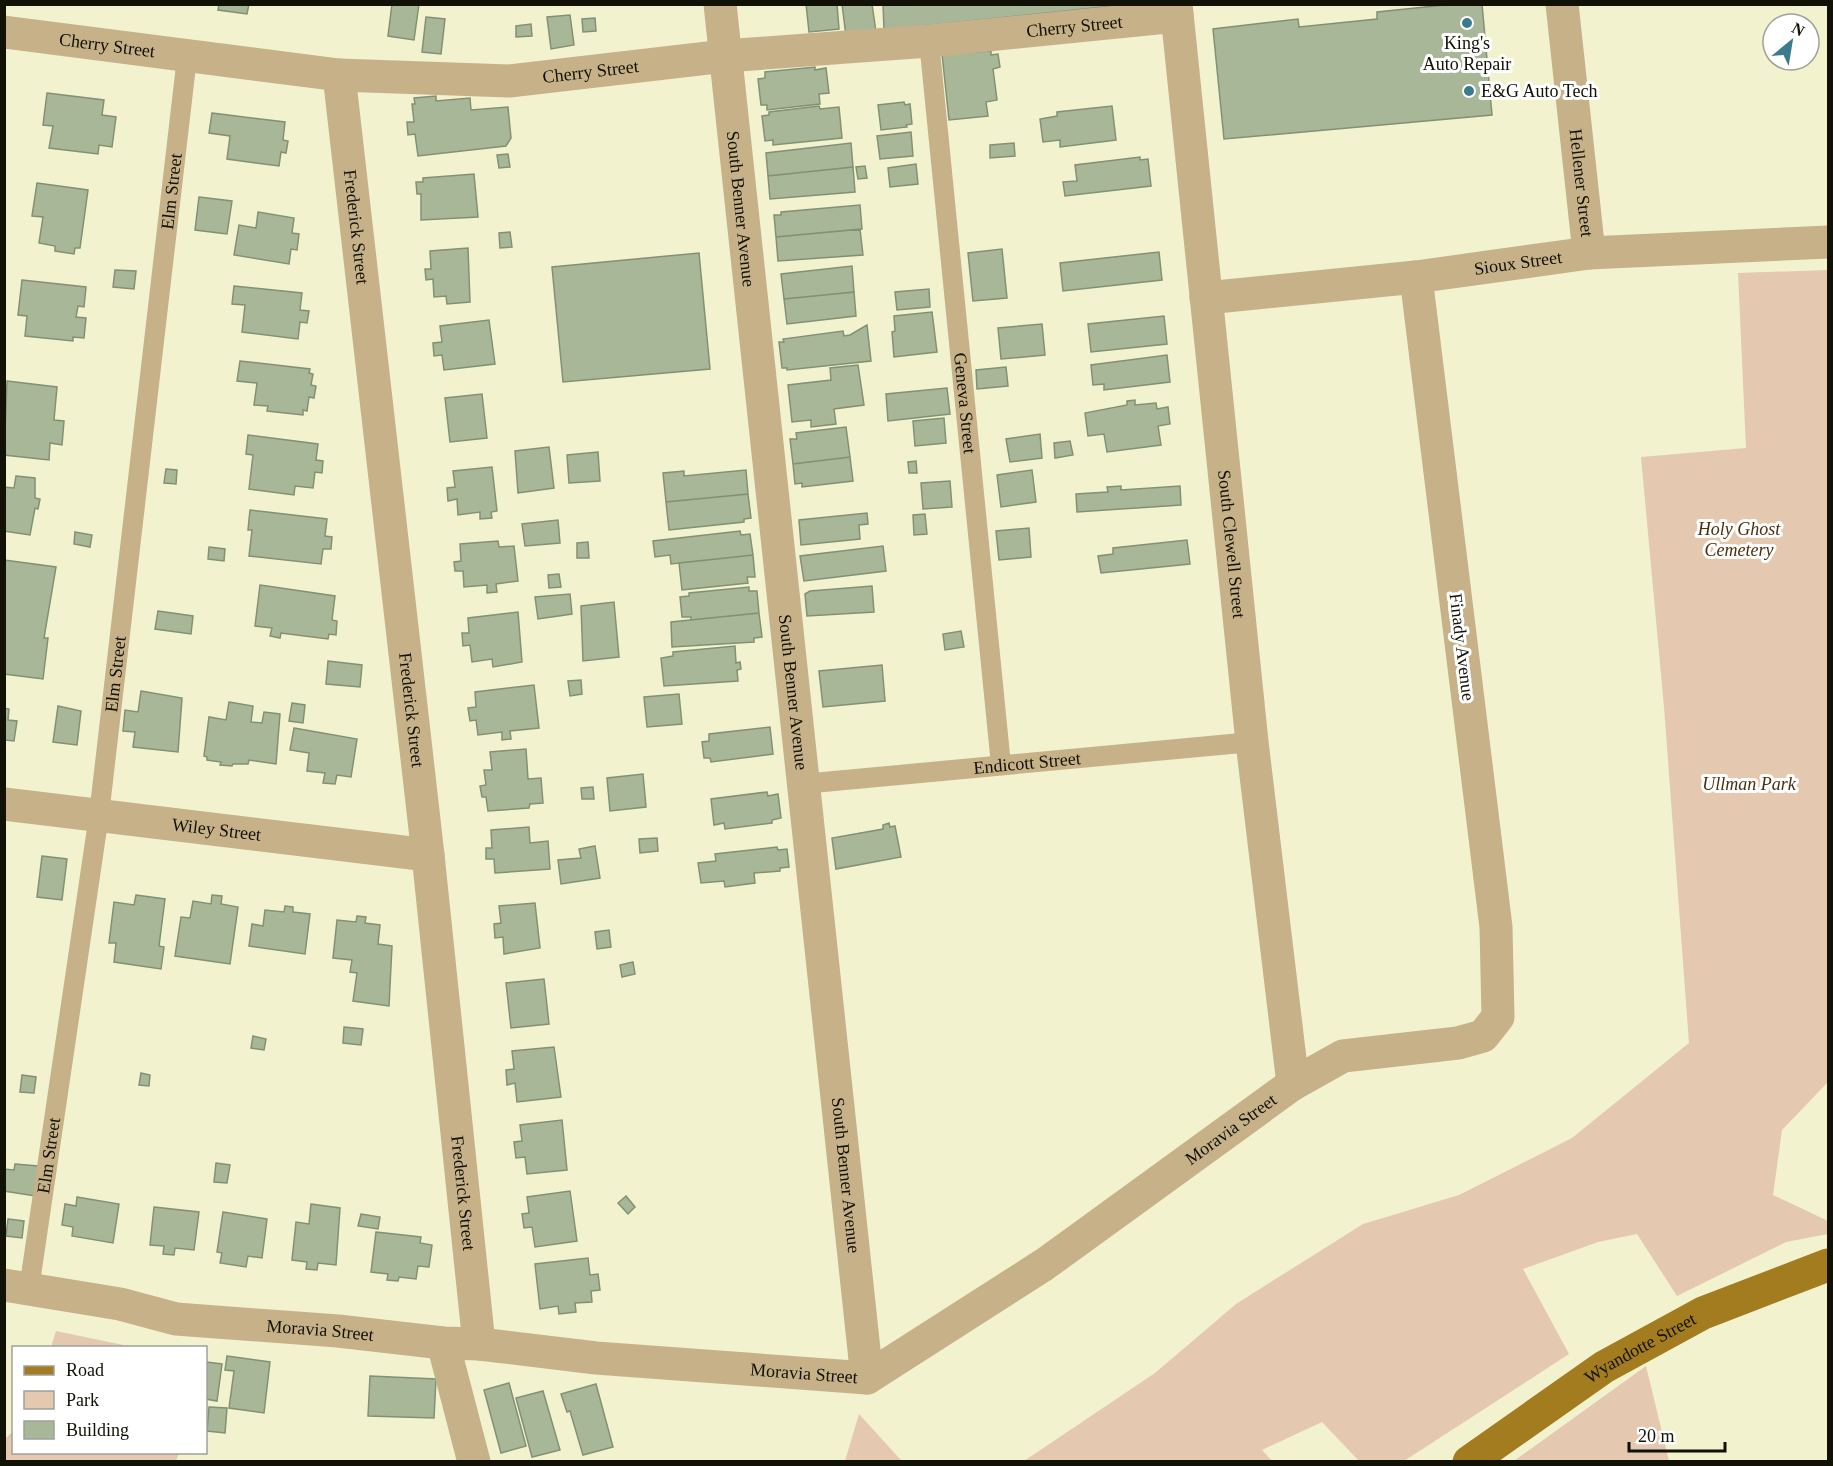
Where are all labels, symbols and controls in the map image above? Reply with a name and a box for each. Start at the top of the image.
street label: Cherry Street [1025,12,1123,41]
north arrow [1761,12,1821,72]
marker: King's Auto Repair [1460,16,1474,30]
text: N [1789,19,1808,40]
street label: Cherry Street [58,29,156,61]
place label: King's Auto Repair [1423,33,1511,74]
street label: Cherry Street [541,56,640,87]
place label: E&G Auto Tech [1481,81,1597,101]
marker: E&G Auto Tech [1462,84,1476,98]
street label: Hellener Street [1566,128,1597,238]
street label: South Benner Avenue [723,130,759,288]
street label: Elm Street [157,152,186,231]
street label: Frederick Street [340,168,373,286]
street label: Sioux Street [1473,247,1563,279]
street label: Geneva Street [950,352,980,455]
street label: South Clewell Street [1214,469,1249,619]
park label: Holy Ghost Cemetery [1697,519,1781,560]
street label: Finady Avenue [1445,592,1479,702]
street label: South Benner Avenue [775,613,812,771]
street label: Elm Street [101,635,130,713]
street label: Frederick Street [395,651,428,768]
street label: Endicott Street [973,748,1082,778]
park label: Ullman Park [1702,774,1797,794]
street label: Wiley Street [171,814,262,845]
street label: Moravia Street [1181,1090,1280,1169]
street label: South Benner Avenue [828,1096,864,1254]
street label: Elm Street [33,1116,64,1195]
street label: Frederick Street [447,1135,479,1252]
street label: Wyandotte Street [1581,1309,1699,1387]
street label: Moravia Street [266,1316,375,1345]
legend [12,1346,207,1454]
street label: Moravia Street [750,1359,858,1387]
text: Road [66,1360,104,1380]
text: Park [66,1390,99,1410]
scale bar [1629,1415,1725,1453]
text: Building [66,1420,129,1440]
text: 20 m [1638,1426,1675,1446]

